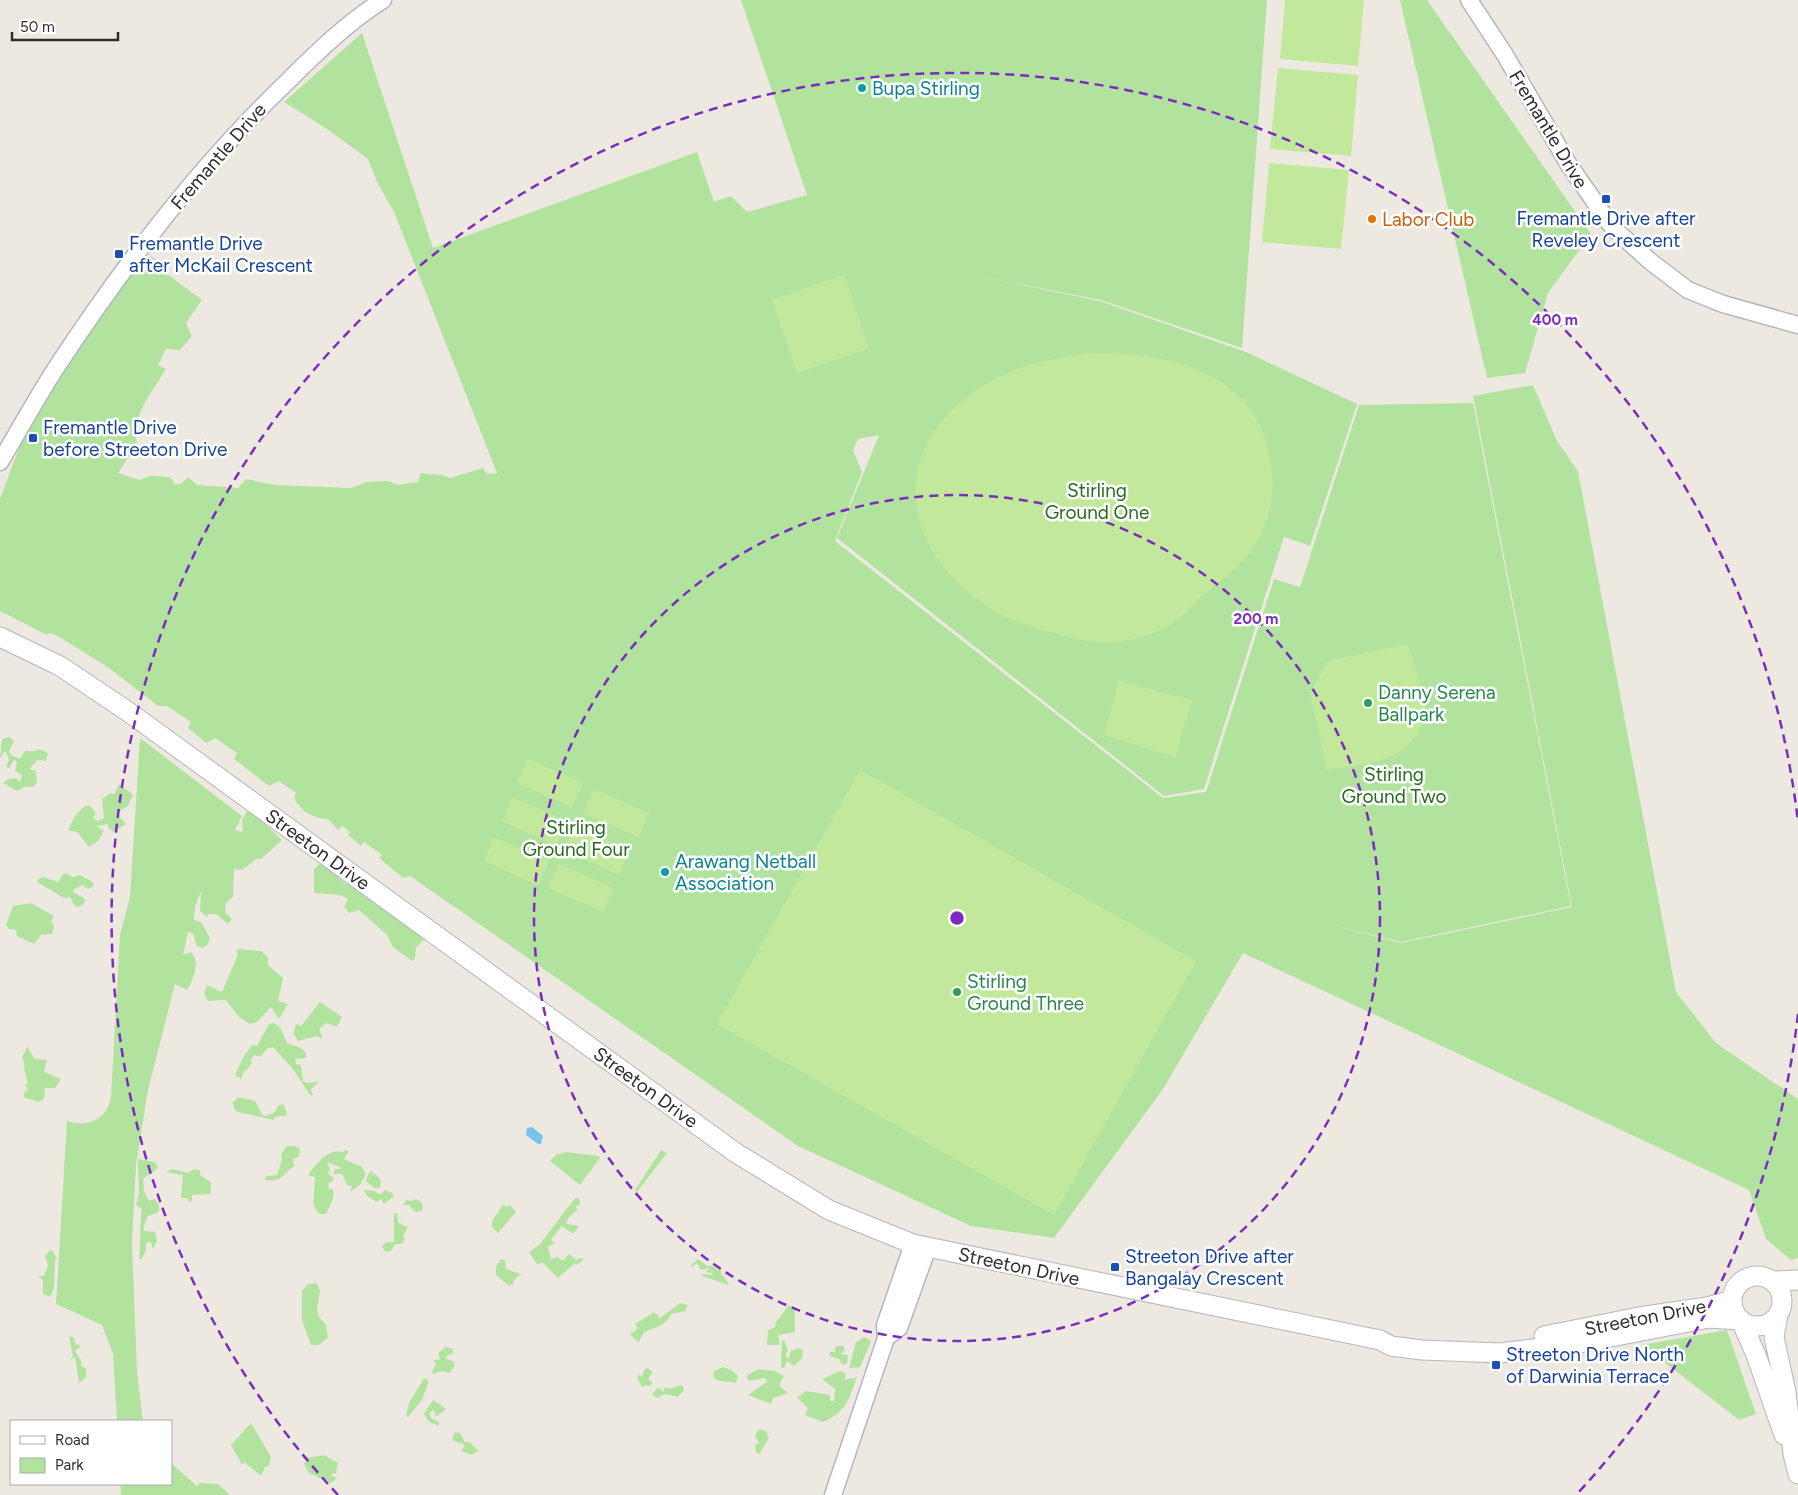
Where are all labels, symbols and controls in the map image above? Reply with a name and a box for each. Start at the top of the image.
scale bar [12,10,119,42]
text: 50 m [20,18,55,36]
street label: Fremantle Drive [1504,66,1593,193]
place label: Bupa Stirling [872,77,980,100]
marker: Bupa Stirling [856,82,868,94]
street label: Fremantle Drive [166,98,271,214]
marker: Fremantle Drive after Reveley Crescent [1600,193,1612,205]
place label: Fremantle Drive after Reveley Crescent [1516,207,1696,252]
place label: Labor Club [1382,208,1474,231]
marker: Labor Club [1366,213,1378,225]
place label: Fremantle Drive after McKail Crescent [129,232,313,277]
marker: Fremantle Drive after McKail Crescent [113,248,125,260]
text: 400 m [1532,311,1578,329]
place label: Fremantle Drive before Streeton Drive [43,416,227,461]
marker: Fremantle Drive before Streeton Drive [27,432,39,444]
park label: Stirling Ground One [1045,479,1149,524]
text: 200 m [1234,610,1278,628]
place label: Danny Serena Ballpark [1378,681,1496,726]
marker: Danny Serena Ballpark [1362,697,1374,709]
park label: Stirling Ground Two [1342,763,1446,808]
street label: Streeton Drive [261,804,374,895]
park label: Stirling Ground Four [522,816,630,861]
place label: Arawang Netball Association [675,850,816,895]
marker: Arawang Netball Association [659,866,671,878]
centre of rings [948,909,966,927]
place label: Stirling Ground Three [967,970,1084,1015]
marker: Stirling Ground Three [951,986,963,998]
street label: Streeton Drive [589,1042,702,1133]
street label: Streeton Drive [956,1242,1082,1291]
place label: Streeton Drive after Bangalay Crescent [1125,1245,1294,1290]
marker: Streeton Drive after Bangalay Crescent [1109,1261,1121,1273]
street label: Streeton Drive [1582,1294,1708,1341]
place label: Streeton Drive North of Darwinia Terrace [1506,1343,1684,1388]
marker: Streeton Drive North of Darwinia Terrace [1490,1359,1502,1371]
legend [10,1420,172,1485]
text: Road [55,1431,90,1449]
text: Park [55,1456,84,1474]

